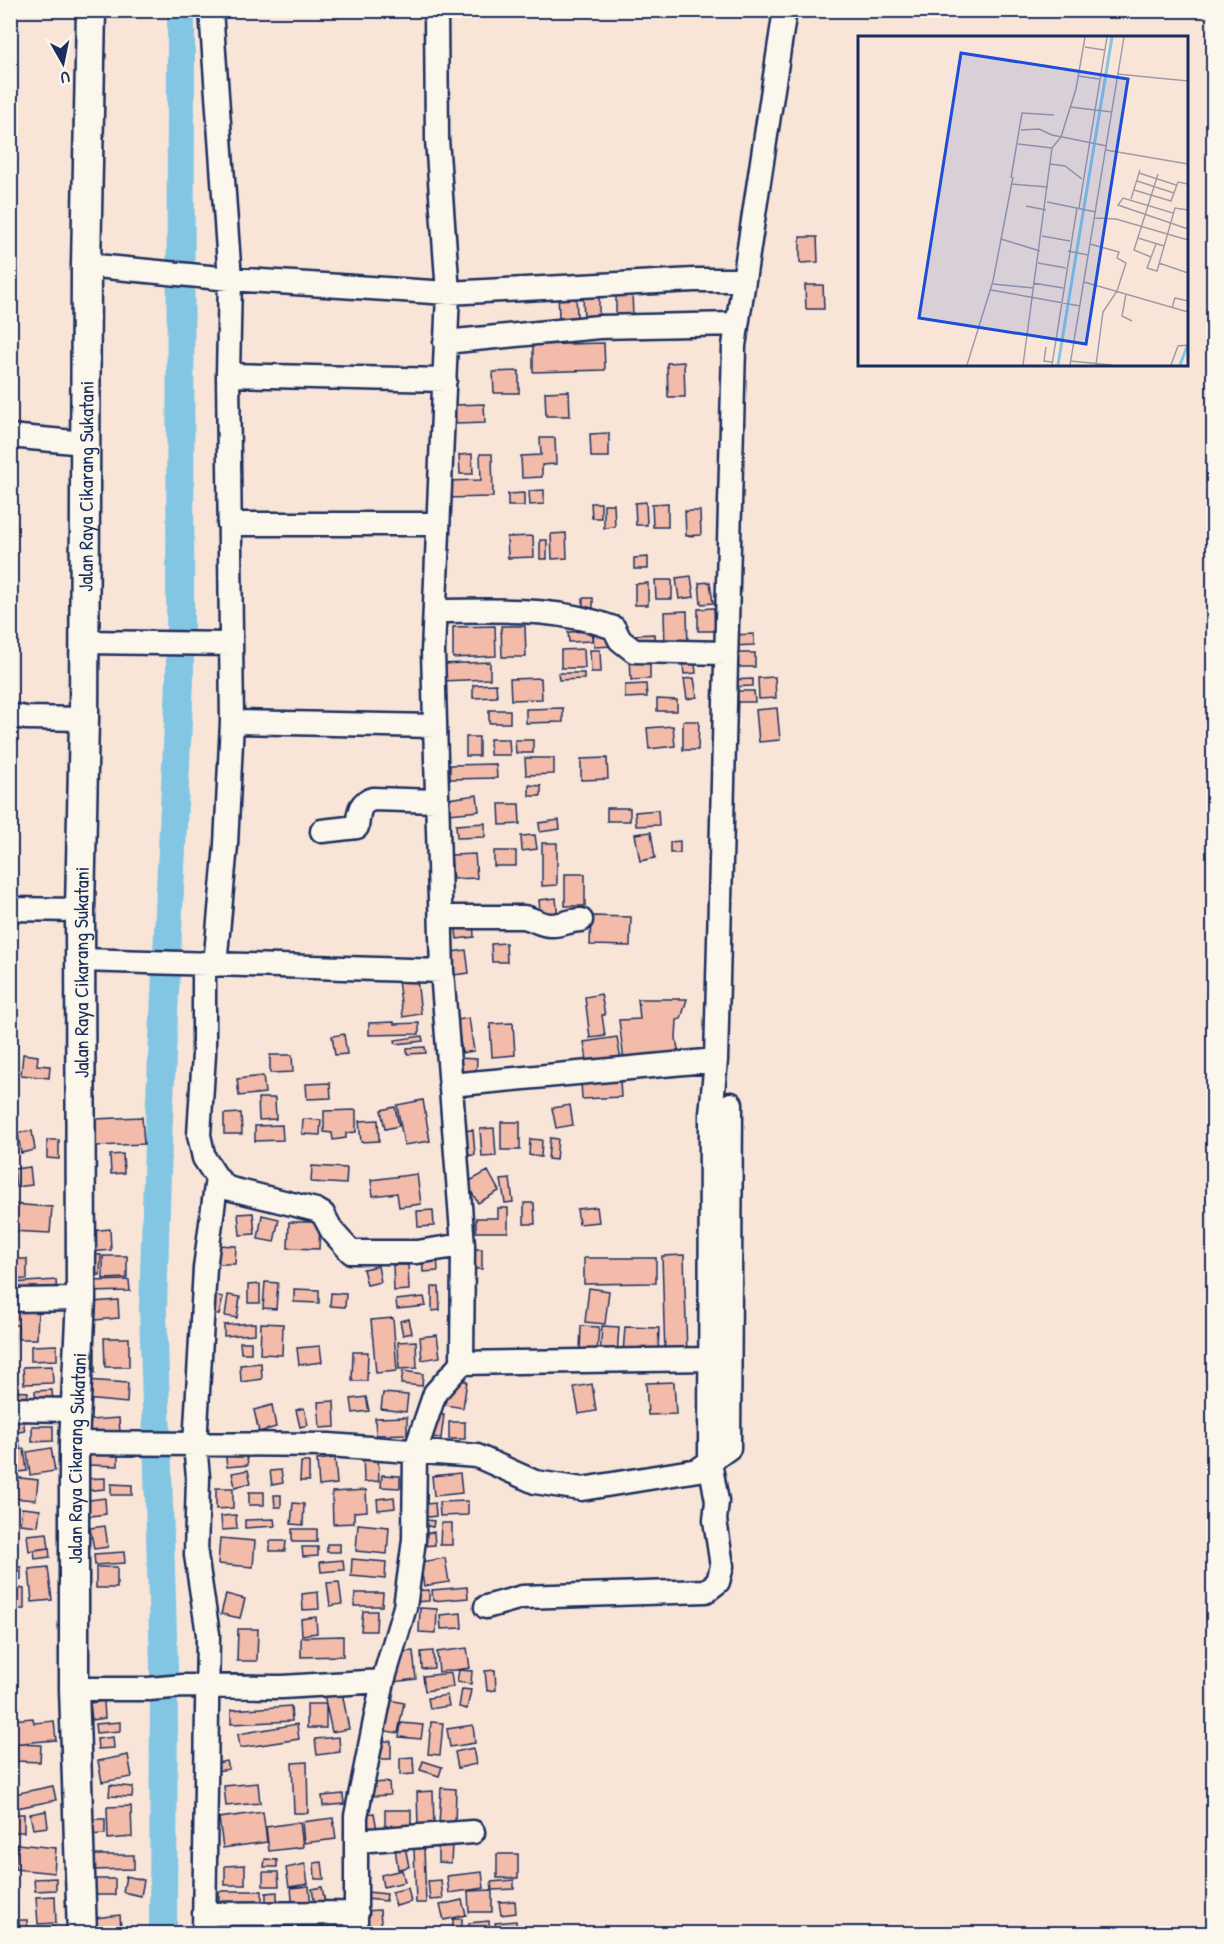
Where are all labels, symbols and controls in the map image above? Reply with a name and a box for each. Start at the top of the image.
north arrow [33,33,93,93]
inset map [858,36,1188,366]
text: U [59,66,71,89]
street label: Jalan Raya Cikarang Sukatani [71,381,99,592]
street label: Jalan Raya Cikarang Sukatani [66,866,94,1078]
street label: Jalan Raya Cikarang Sukatani [60,1352,92,1564]

